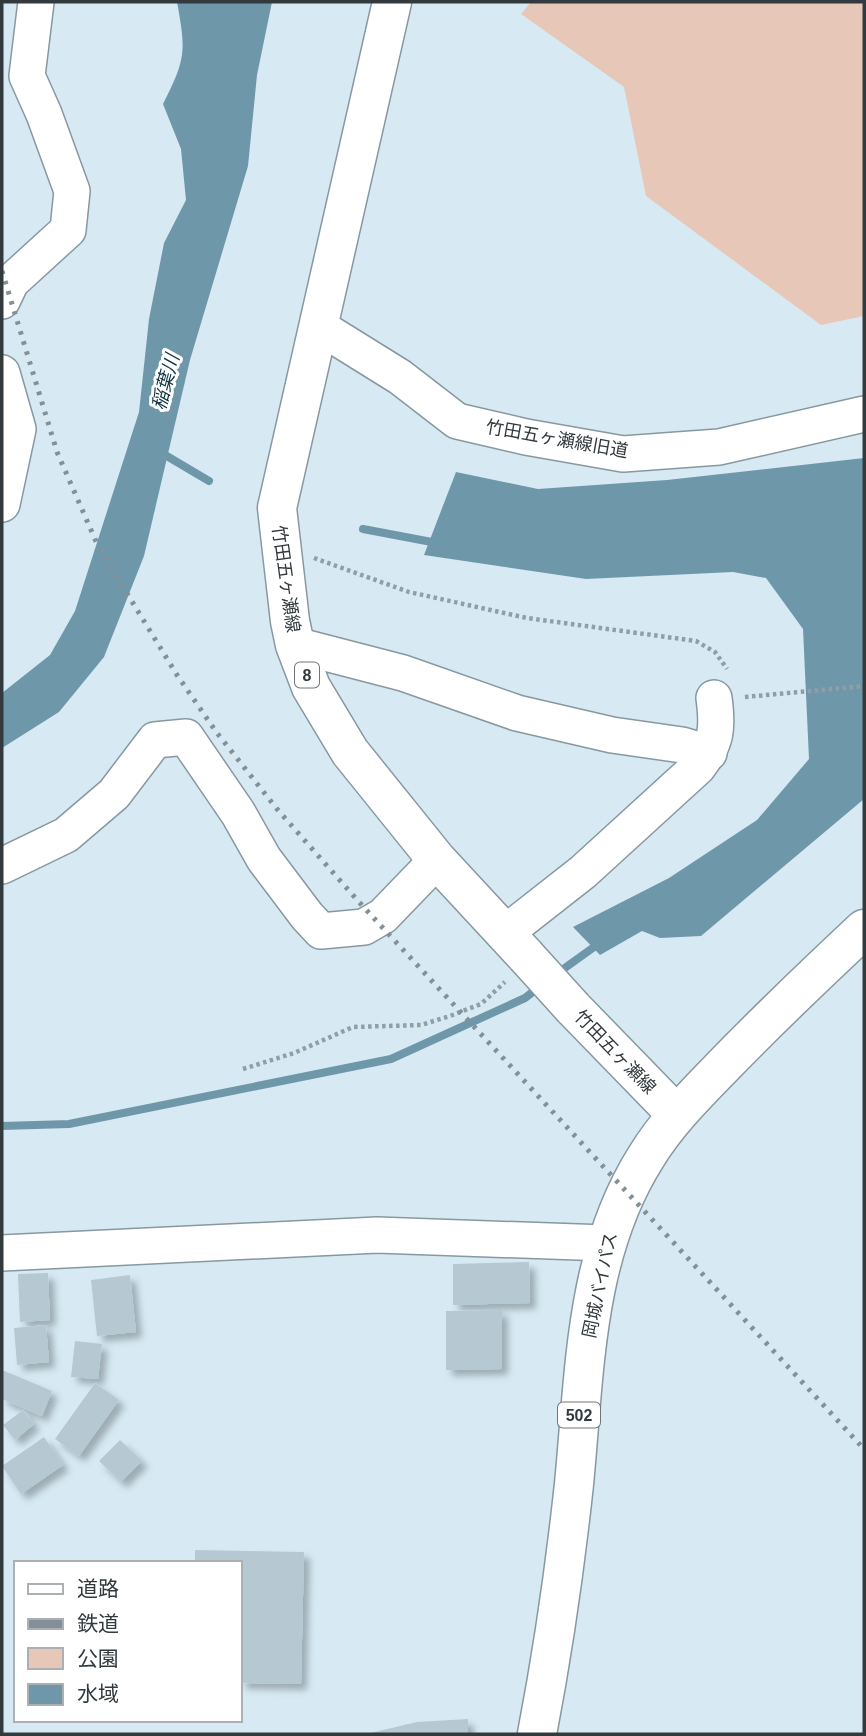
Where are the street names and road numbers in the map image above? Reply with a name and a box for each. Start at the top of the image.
street label: 竹田五ヶ瀬線旧道 [484,417,630,461]
street label: 竹田五ヶ瀬線 [269,524,303,634]
road number: 8 [295,662,319,688]
street label: 竹田五ヶ瀬線 [570,1006,660,1098]
street label: 岡城バイパス [579,1230,621,1340]
road number: 502 [558,1402,600,1428]

